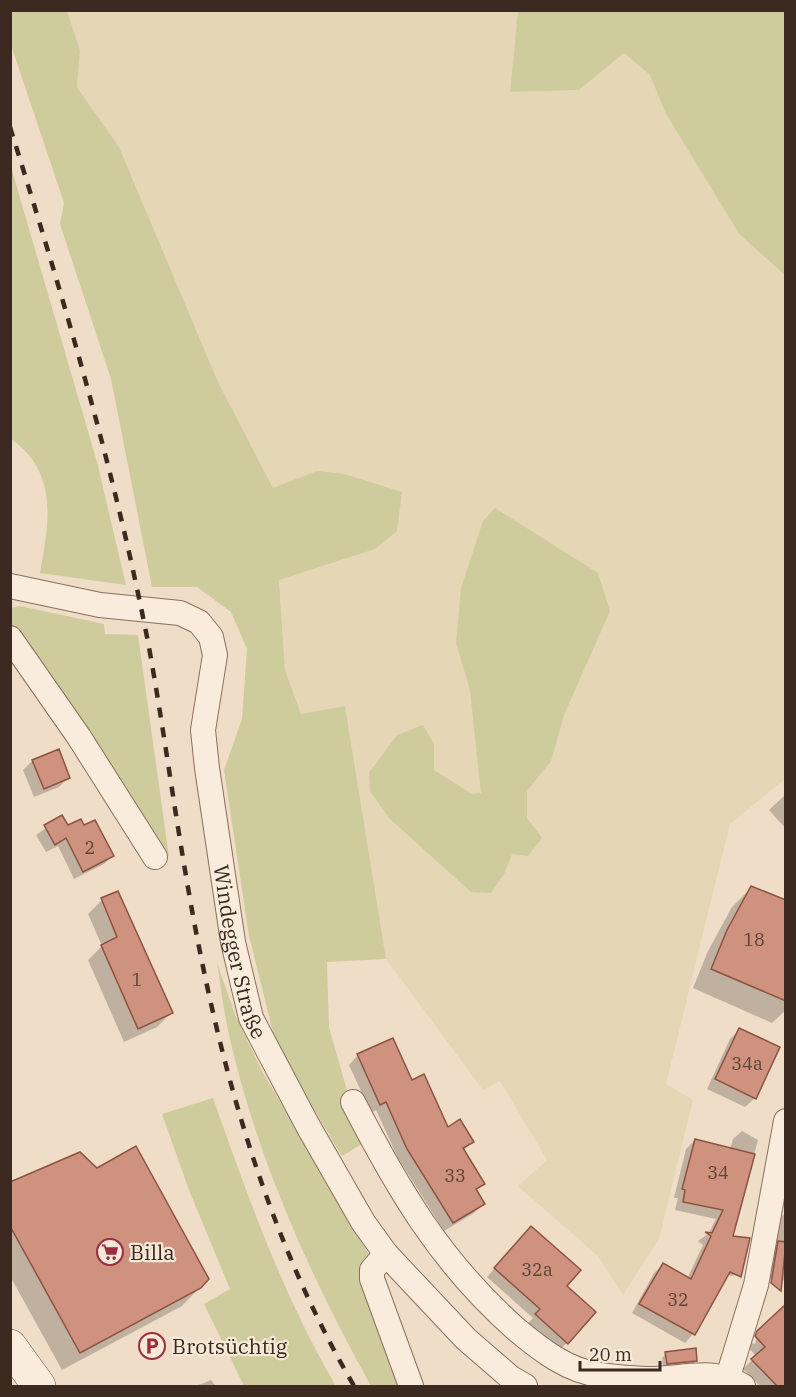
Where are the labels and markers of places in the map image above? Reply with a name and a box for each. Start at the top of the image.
supermarket icon: Billa [95,1237,125,1267]
place label: Billa [130,1238,175,1266]
parking icon: Brotsüchtig [137,1331,167,1361]
place label: Brotsüchtig [172,1332,288,1360]

